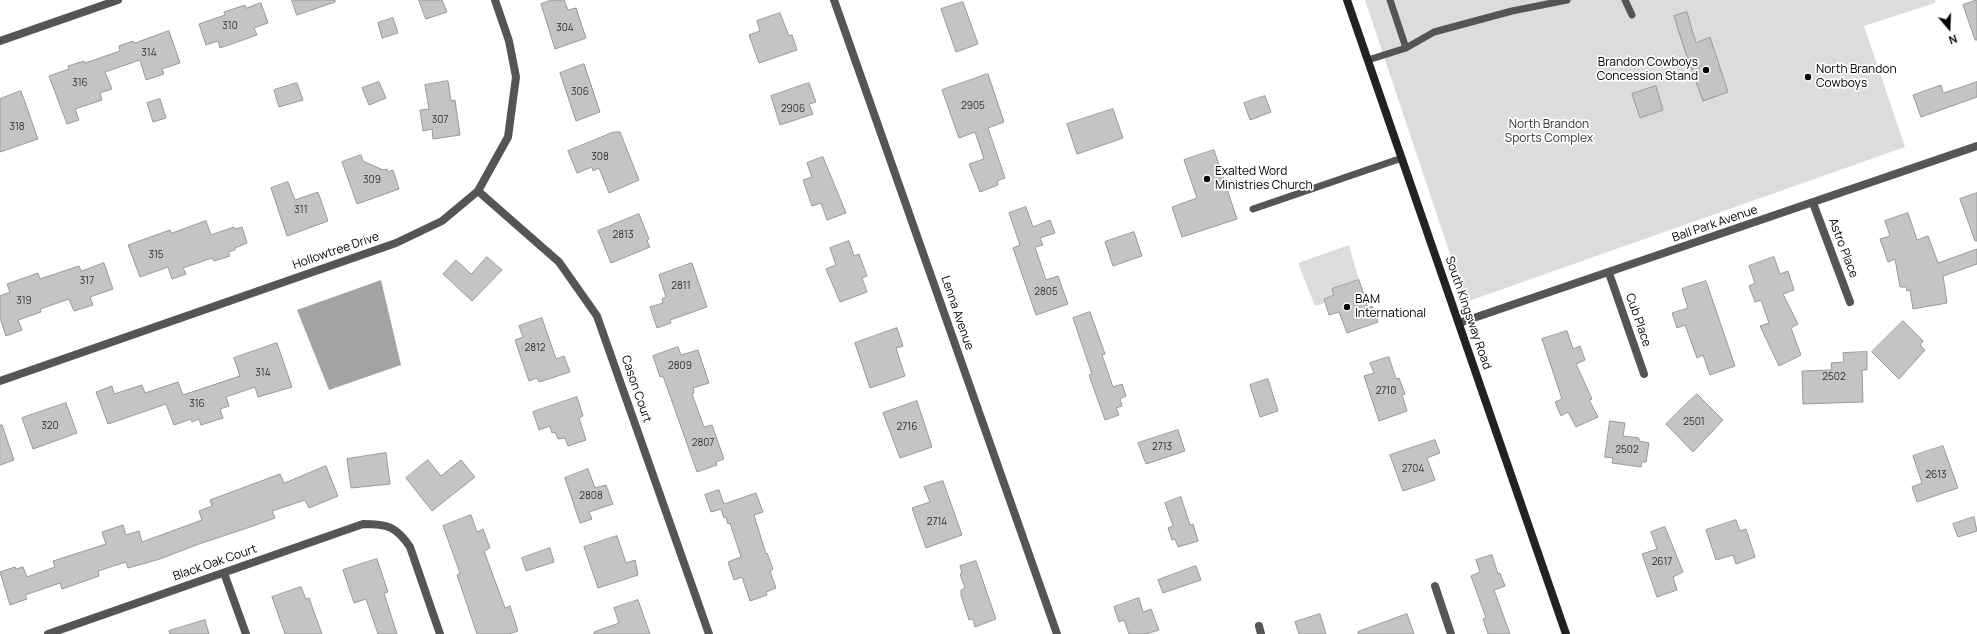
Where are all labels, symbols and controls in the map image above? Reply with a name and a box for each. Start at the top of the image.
north arrow [1929,8,1969,48]
house number: 310 [222,20,238,32]
house number: 304 [556,22,574,34]
text: N [1947,31,1959,48]
house number: 314 [141,47,157,59]
place label: Brandon Cowboys Concession Stand [1597,56,1698,84]
place label: North Brandon Cowboys [1816,63,1897,91]
marker: Brandon Cowboys Concession Stand [1701,65,1711,75]
marker: North Brandon Cowboys [1803,72,1813,82]
house number: 316 [72,77,88,89]
house number: 306 [571,86,589,98]
house number: 2905 [961,100,985,112]
house number: 2906 [781,103,805,115]
house number: 307 [432,114,448,126]
park label: North Brandon Sports Complex [1505,118,1593,146]
house number: 318 [9,121,25,133]
house number: 308 [591,151,609,163]
place label: Exalted Word Ministries Church [1215,165,1313,193]
house number: 309 [363,174,381,186]
marker: Exalted Word Ministries Church [1202,174,1212,184]
street label: Ball Park Avenue [1670,203,1760,245]
house number: 311 [294,204,308,216]
street label: Astro Place [1825,216,1861,280]
street label: Hollowtree Drive [291,229,381,273]
house number: 2813 [613,229,633,241]
house number: 315 [148,249,164,261]
street label: South Kingsway Road [1442,255,1494,371]
street label: Lenna Avenue [938,274,976,352]
house number: 317 [80,275,94,287]
house number: 2811 [671,280,691,292]
house number: 2805 [1034,286,1058,298]
street label: Cub Place [1622,291,1654,349]
place label: BAM International [1355,293,1426,321]
house number: 319 [16,295,32,307]
marker: BAM International [1342,302,1352,312]
house number: 2812 [524,342,546,354]
street label: Cason Court [618,354,654,424]
house number: 2809 [668,360,692,372]
house number: 314 [255,367,271,379]
house number: 2502 [1822,371,1846,383]
house number: 2710 [1376,385,1396,397]
house number: 316 [189,398,205,410]
house number: 2501 [1683,416,1705,428]
house number: 320 [41,420,59,432]
house number: 2716 [897,421,917,433]
house number: 2807 [692,437,714,449]
house number: 2713 [1152,441,1172,453]
house number: 2502 [1615,444,1639,456]
house number: 2704 [1402,463,1424,475]
house number: 2613 [1925,469,1947,481]
house number: 2808 [579,490,603,502]
house number: 2714 [927,516,947,528]
street label: Black Oak Court [171,542,259,584]
house number: 2617 [1652,556,1672,568]

